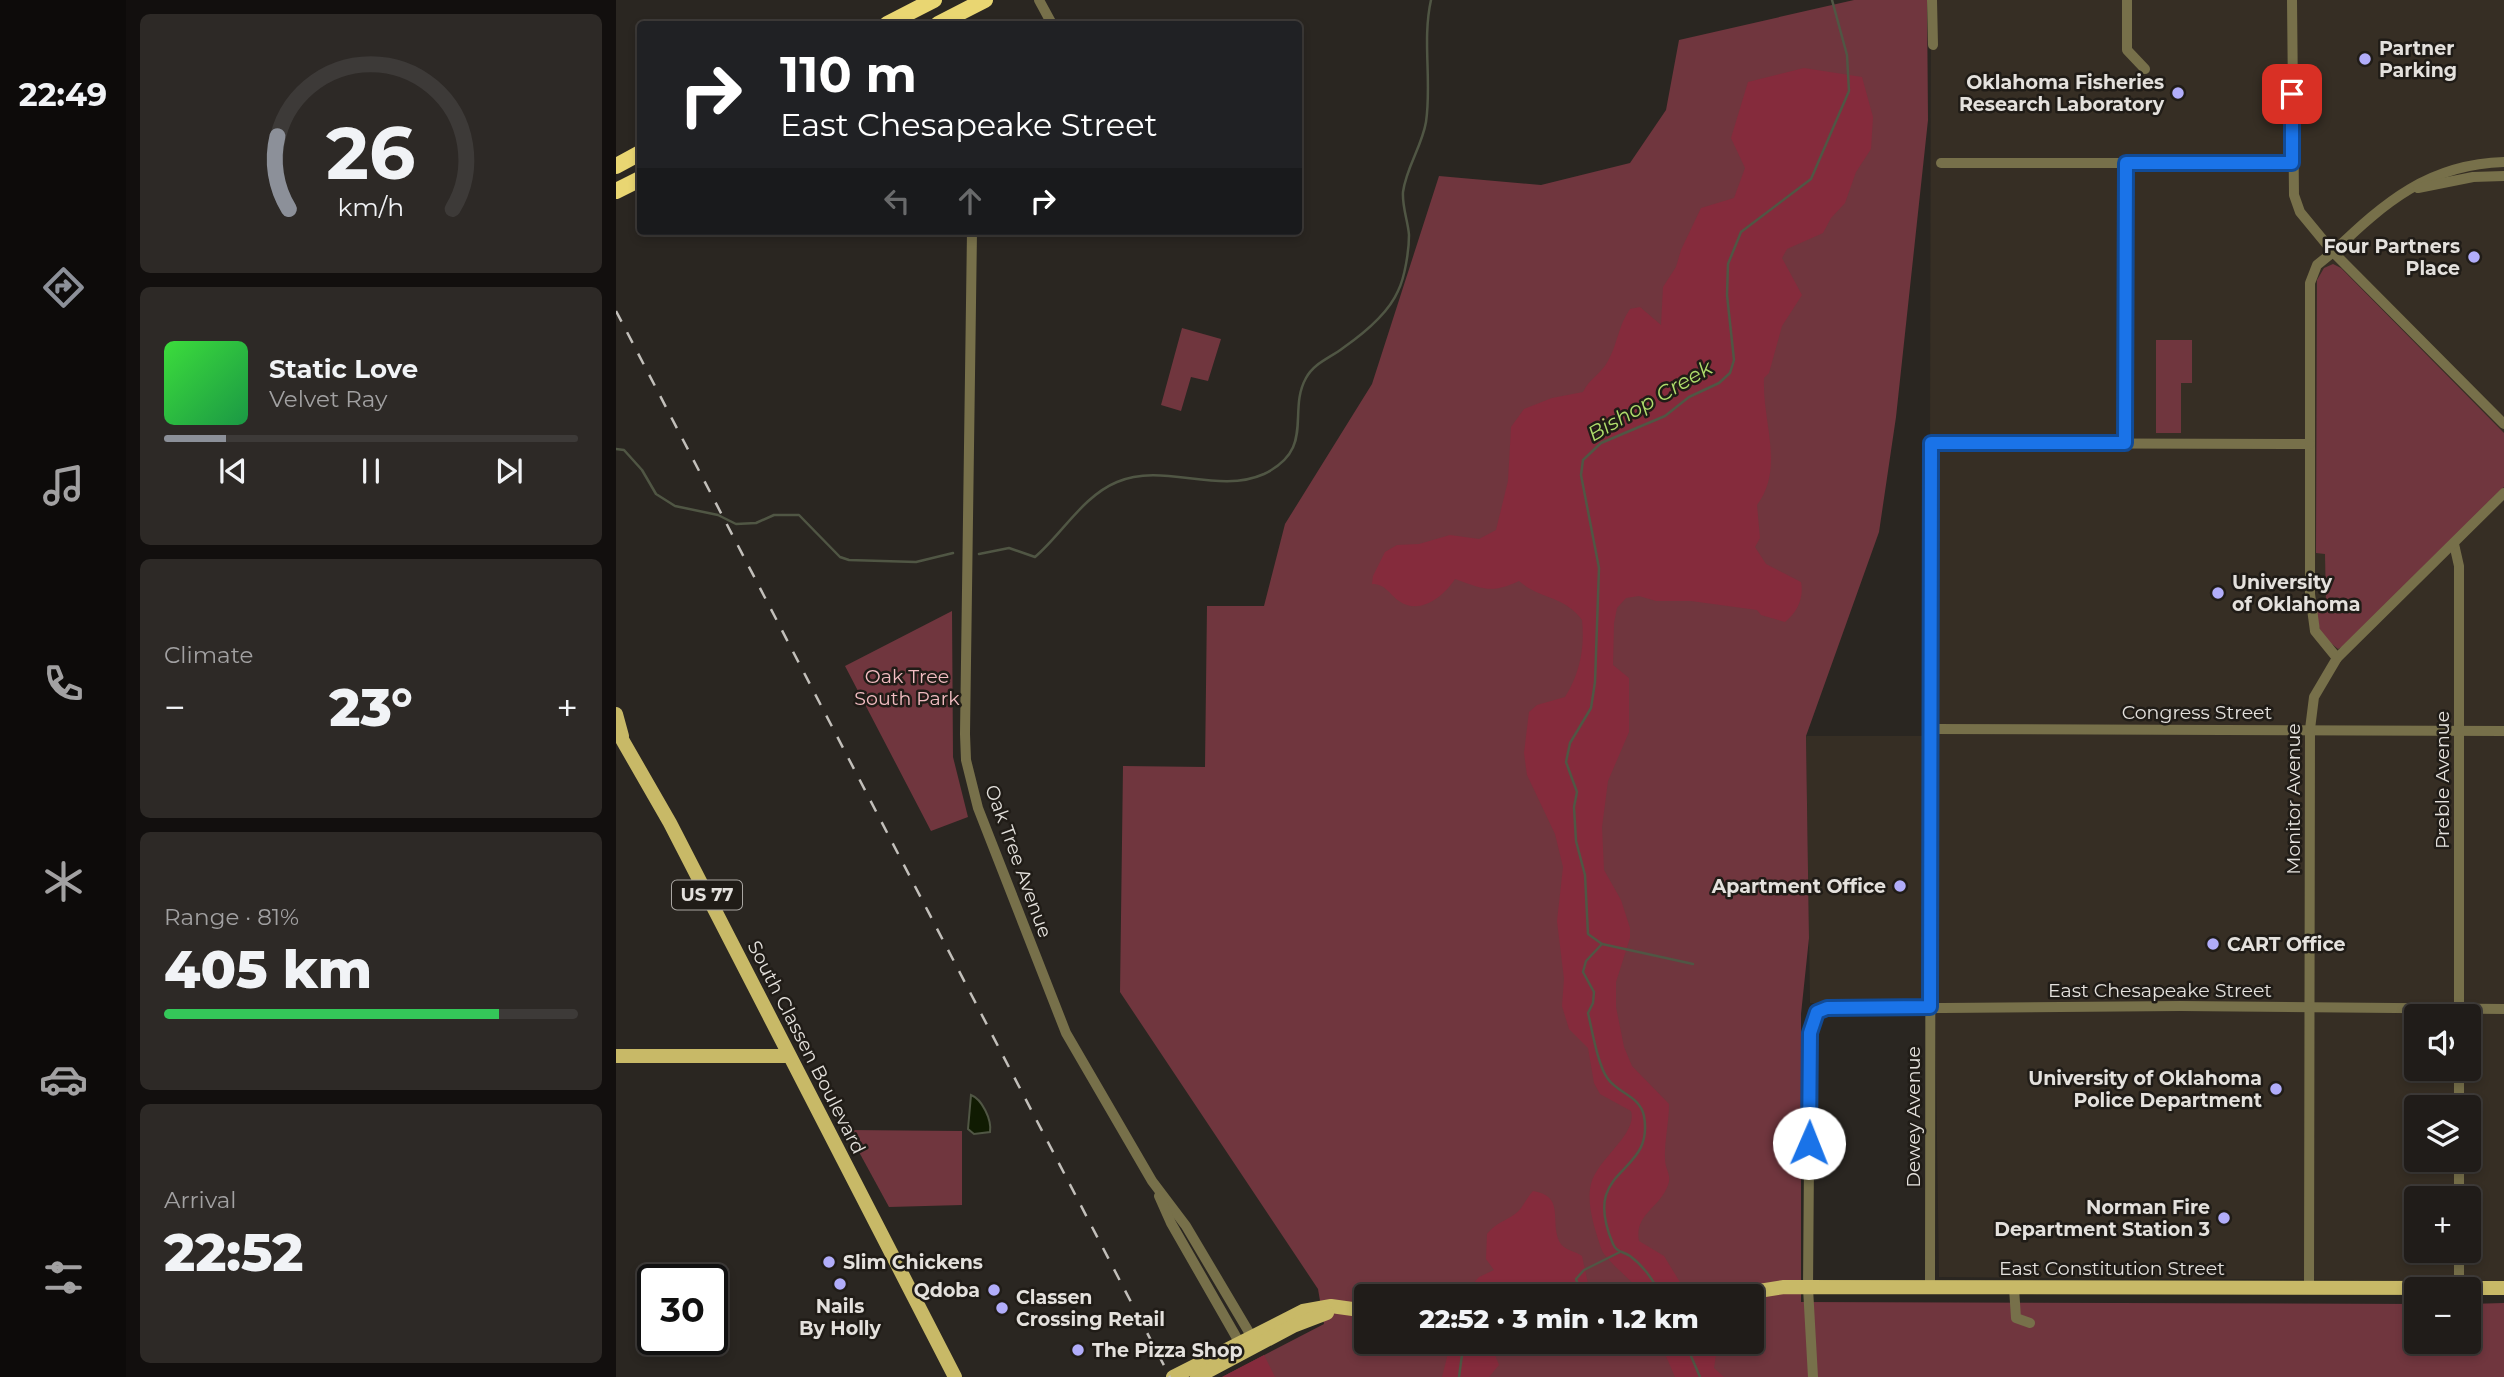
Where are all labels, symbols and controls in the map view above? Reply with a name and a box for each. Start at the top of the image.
place label: Partner Parking [2379,37,2457,82]
text: 110 m [780,45,917,104]
icon: right [665,49,756,140]
marker: Partner Parking [2357,51,2373,67]
pin [2262,64,2322,124]
place label: Oklahoma Fisheries Research Laboratory [1959,71,2165,116]
text: 22:49 [19,75,107,114]
icon: arrive [2273,75,2311,113]
marker: Oklahoma Fisheries Research Laboratory [2170,85,2186,101]
text: East Chesapeake Street [780,105,1158,144]
text: 26 [326,110,416,198]
icon: left [878,182,916,220]
icon: ahead [951,182,989,220]
icon: right [1024,182,1062,220]
text: km/h [338,192,404,222]
place label: Four Partners Place [2323,235,2460,280]
marker: Four Partners Place [2466,249,2482,265]
icon: directions [39,263,88,312]
text: Static Love [269,353,418,385]
water label: Bishop Creek [1583,354,1718,446]
text: Velvet Ray [269,385,387,413]
icon: previous [214,452,252,490]
icon: pause [352,452,390,490]
icon: next [490,452,528,490]
icon: music [39,461,88,510]
place label: University of Oklahoma [2232,571,2360,616]
marker: University of Oklahoma [2210,585,2226,601]
text: Climate [164,641,253,669]
icon: phone [39,659,88,708]
park label: Oak Tree South Park [854,665,960,710]
text: 23° [329,676,413,739]
text: − [164,684,186,731]
text: + [556,684,578,731]
street label: Congress Street [2122,701,2273,724]
street label: Preble Avenue [2431,711,2454,849]
street label: Monitor Avenue [2282,723,2305,875]
street label: Oak Tree Avenue [980,782,1057,941]
icon: climate [39,857,88,906]
place label: Apartment Office [1711,875,1886,898]
marker: Apartment Office [1892,878,1908,894]
road number: US 77 [672,880,742,910]
text: Range · 81% [164,903,299,931]
place label: CART Office [2227,933,2346,956]
marker: CART Office [2205,936,2221,952]
street label: South Classen Boulevard [743,937,870,1158]
text: 405 km [164,938,372,1001]
street label: East Chesapeake Street [2048,979,2272,1002]
map controls [2404,1004,2481,1354]
button: sound [2404,1004,2481,1081]
street label: Dewey Avenue [1902,1046,1925,1188]
icon: car [39,1055,88,1104]
place label: University of Oklahoma Police Department [2028,1067,2262,1112]
marker: University of Oklahoma Police Department [2268,1081,2284,1097]
button: layers [2404,1095,2481,1172]
position arrow [1772,1106,1846,1180]
text: Arrival [164,1186,237,1214]
button: + [2404,1186,2481,1263]
place label: Norman Fire Department Station 3 [1994,1196,2210,1241]
marker: Norman Fire Department Station 3 [2216,1210,2232,1226]
text: 22:52 [164,1221,303,1284]
place label: Slim Chickens [843,1251,983,1274]
icon: filters [39,1253,88,1302]
marker: Slim Chickens [821,1254,837,1270]
street label: East Constitution Street [1999,1257,2225,1280]
speed limit sign: 30 [637,1264,728,1355]
marker: Nails By Holly [832,1276,848,1292]
button: − [2404,1277,2481,1354]
place label: Qdoba [914,1279,980,1302]
marker: Qdoba [986,1282,1002,1298]
place label: Classen Crossing Retail [1016,1286,1165,1331]
place label: Nails By Holly [799,1295,882,1340]
marker: Classen Crossing Retail [994,1300,1010,1316]
text: 22:52 · 3 min · 1.2 km [1419,1303,1699,1335]
place label: The Pizza Shop [1092,1339,1243,1362]
marker: The Pizza Shop [1070,1342,1086,1358]

